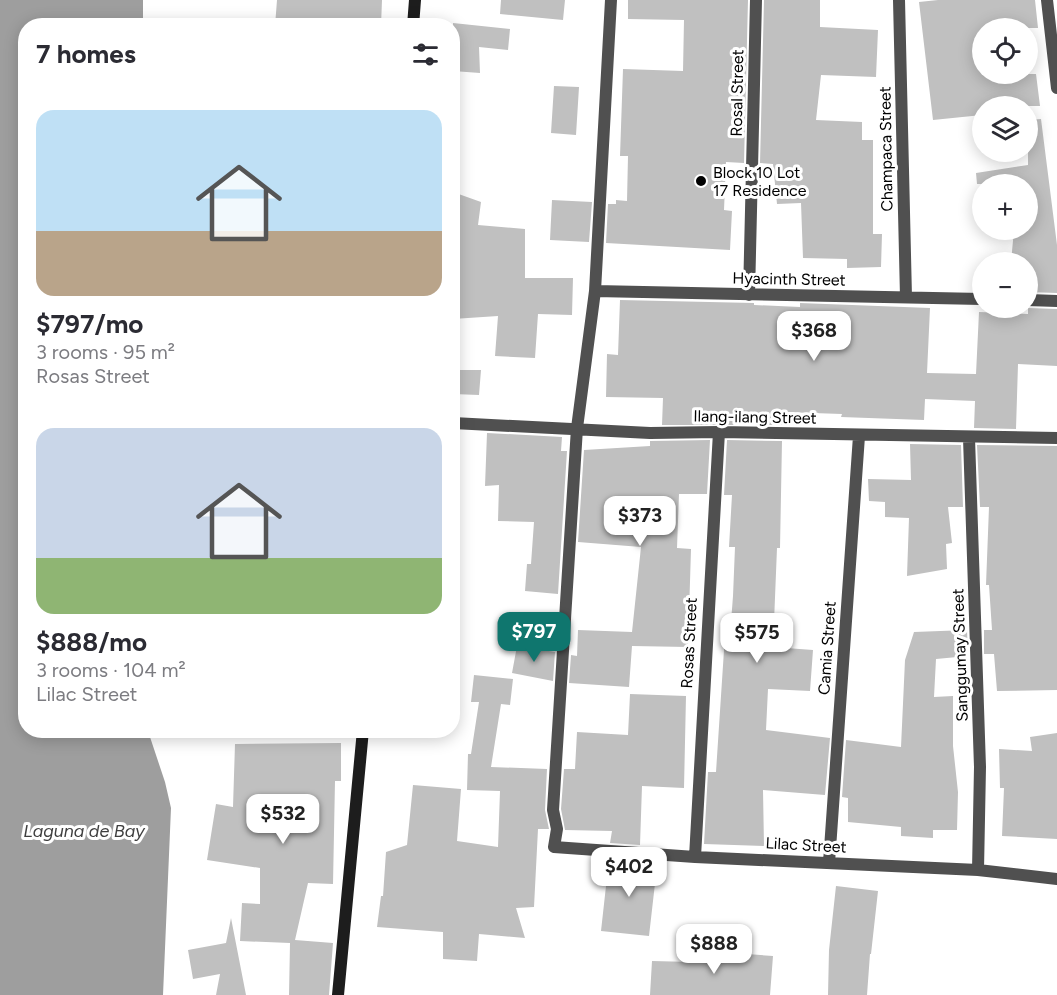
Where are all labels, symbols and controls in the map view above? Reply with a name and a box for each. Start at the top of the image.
map controls [972,18,1038,318]
button: locate [972,18,1038,84]
text: 7 homes [36,38,136,70]
icon: filters [409,38,442,71]
street label: Rosal Street [727,49,747,137]
street label: Champaca Street [875,86,897,212]
button: layers [972,96,1038,162]
icon: home [185,149,293,257]
place label: Block 10 Lot 17 Residence [713,163,807,200]
marker: Block 10 Lot 17 Residence [694,174,708,188]
button: + [972,174,1038,240]
button: − [972,252,1038,318]
street label: Hyacinth Street [732,269,846,289]
text: $797/mo [36,308,143,340]
pin: $368 [778,311,850,362]
text: $368 [791,318,837,342]
text: 3 rooms · 95 m² [36,340,175,364]
text: Rosas Street [36,364,150,388]
street label: Ilang-ilang Street [693,406,817,428]
icon: home [185,467,293,575]
pin: $373 [604,496,676,547]
text: $373 [618,503,662,527]
street label: Sanggumay Street [948,588,972,722]
street label: Rosas Street [677,597,701,689]
street label: Camia Street [814,600,840,696]
pin: $797 [498,612,570,663]
pin: $575 [721,613,793,664]
text: $797 [512,619,556,643]
text: $575 [734,620,780,644]
text: $888/mo [36,626,147,658]
text: 3 rooms · 104 m² [36,658,186,682]
text: Lilac Street [36,682,137,706]
pin: $532 [247,794,319,845]
text: $532 [260,801,306,825]
water label: Laguna de Bay [23,820,146,842]
street label: Lilac Street [765,833,847,857]
pin: $402 [593,847,665,898]
text: $402 [605,854,653,878]
pin: $888 [678,924,750,975]
text: $888 [690,931,738,955]

